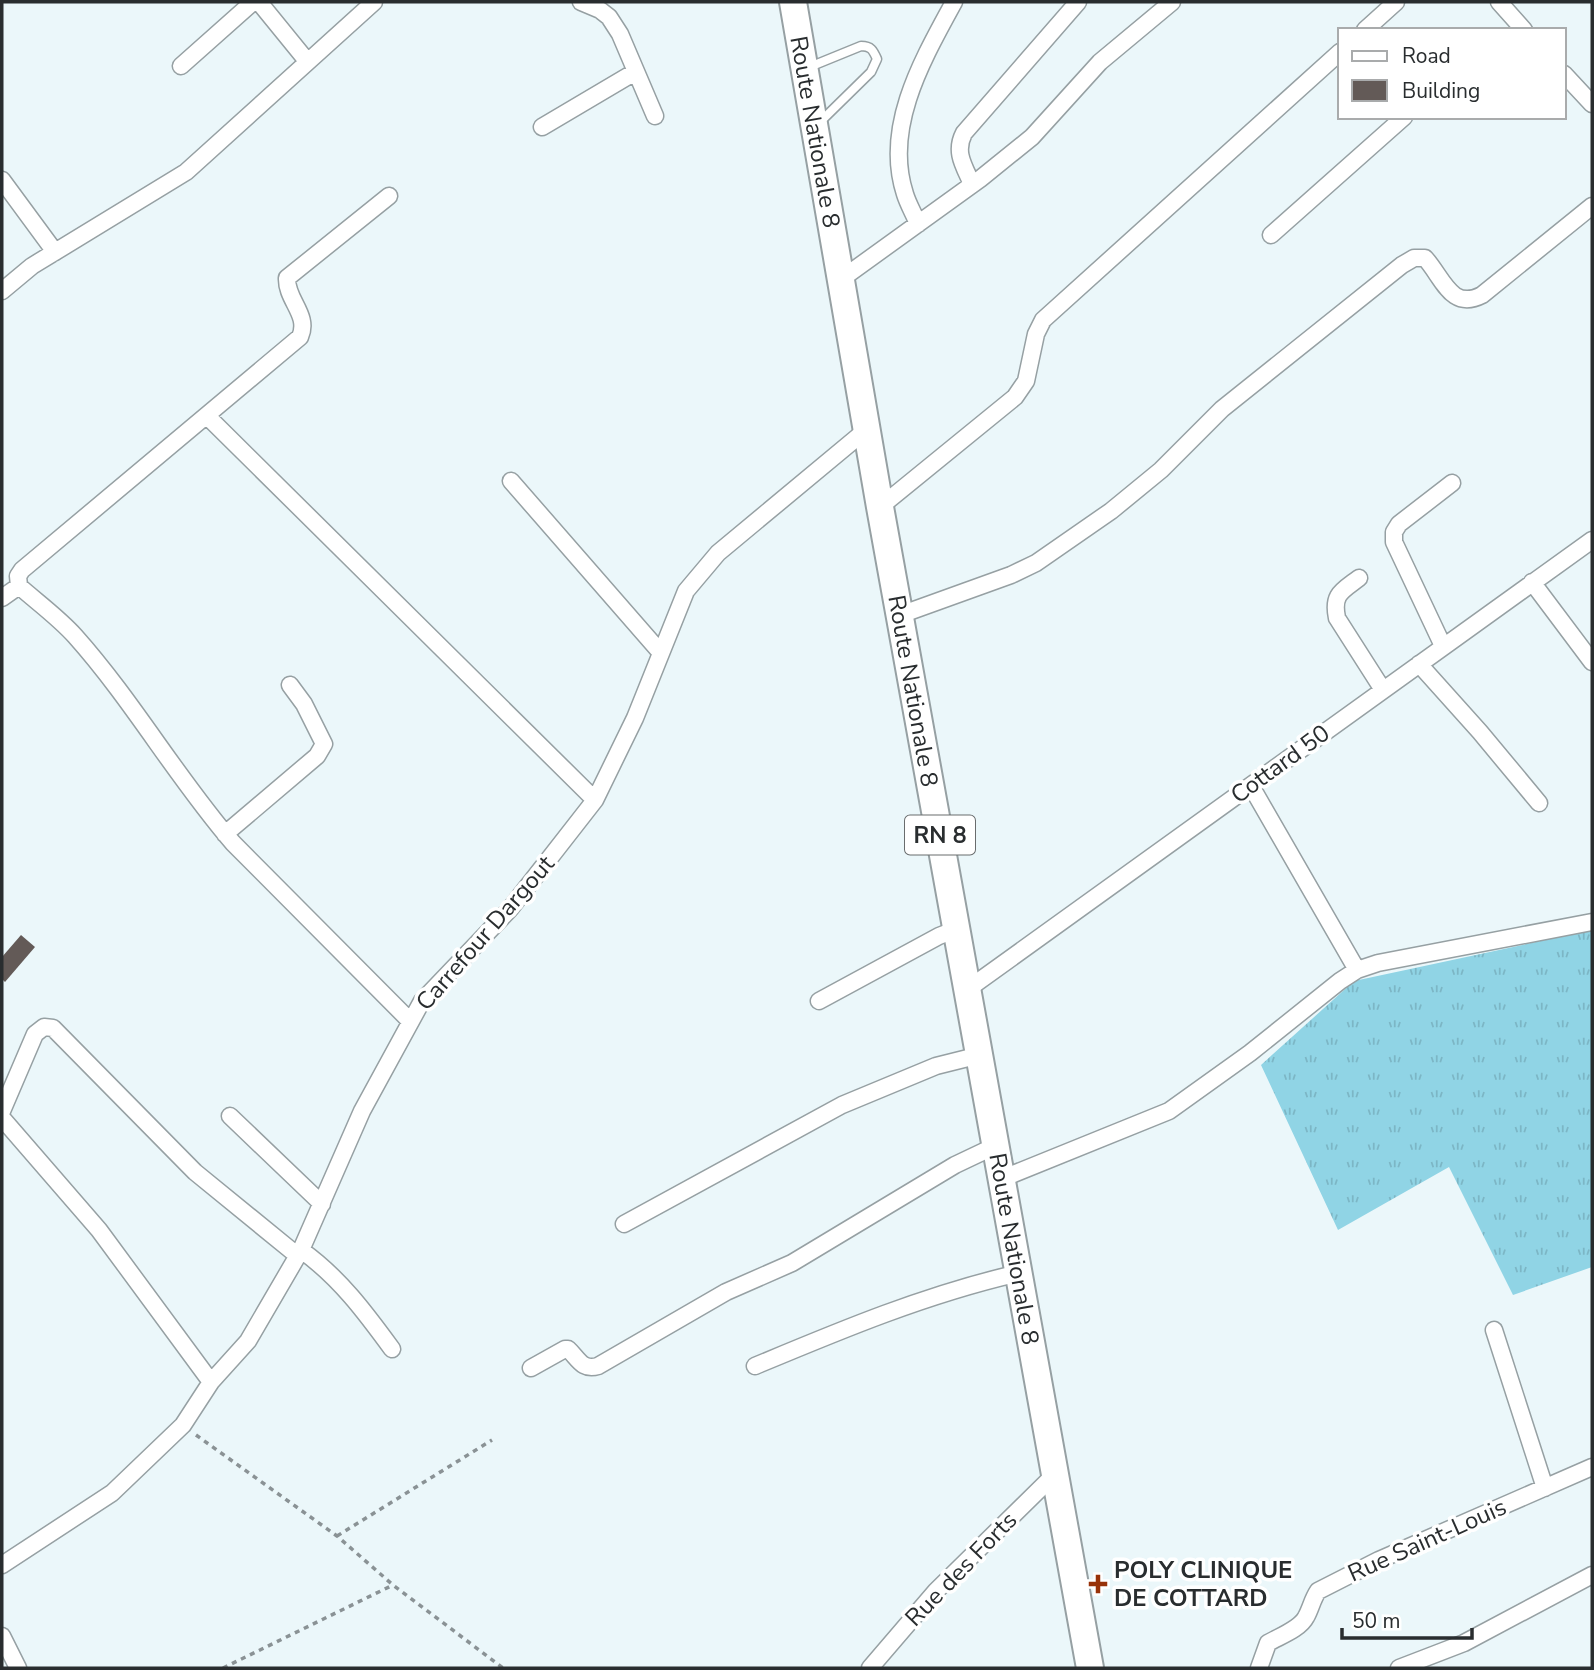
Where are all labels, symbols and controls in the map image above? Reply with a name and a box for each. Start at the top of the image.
legend [1338,28,1566,119]
street label: Route Nationale 8 [782,34,848,230]
text: Road [1402,42,1451,70]
text: Building [1402,77,1480,105]
street label: Route Nationale 8 [880,593,946,789]
street label: Cottard 50 [1224,717,1336,811]
road number: RN 8 [905,816,975,855]
street label: Carrefour Dargout [409,848,562,1017]
street label: Route Nationale 8 [981,1151,1047,1347]
street label: Rue Saint-Louis [1343,1491,1511,1589]
street label: Rue des Forts [898,1505,1024,1633]
place label: POLY CLINIQUE DE COTTARD [1114,1554,1292,1614]
marker: POLY CLINIQUE DE COTTARD [1088,1574,1108,1594]
scale bar [1342,1596,1472,1640]
text: 50 m [1352,1607,1401,1635]

